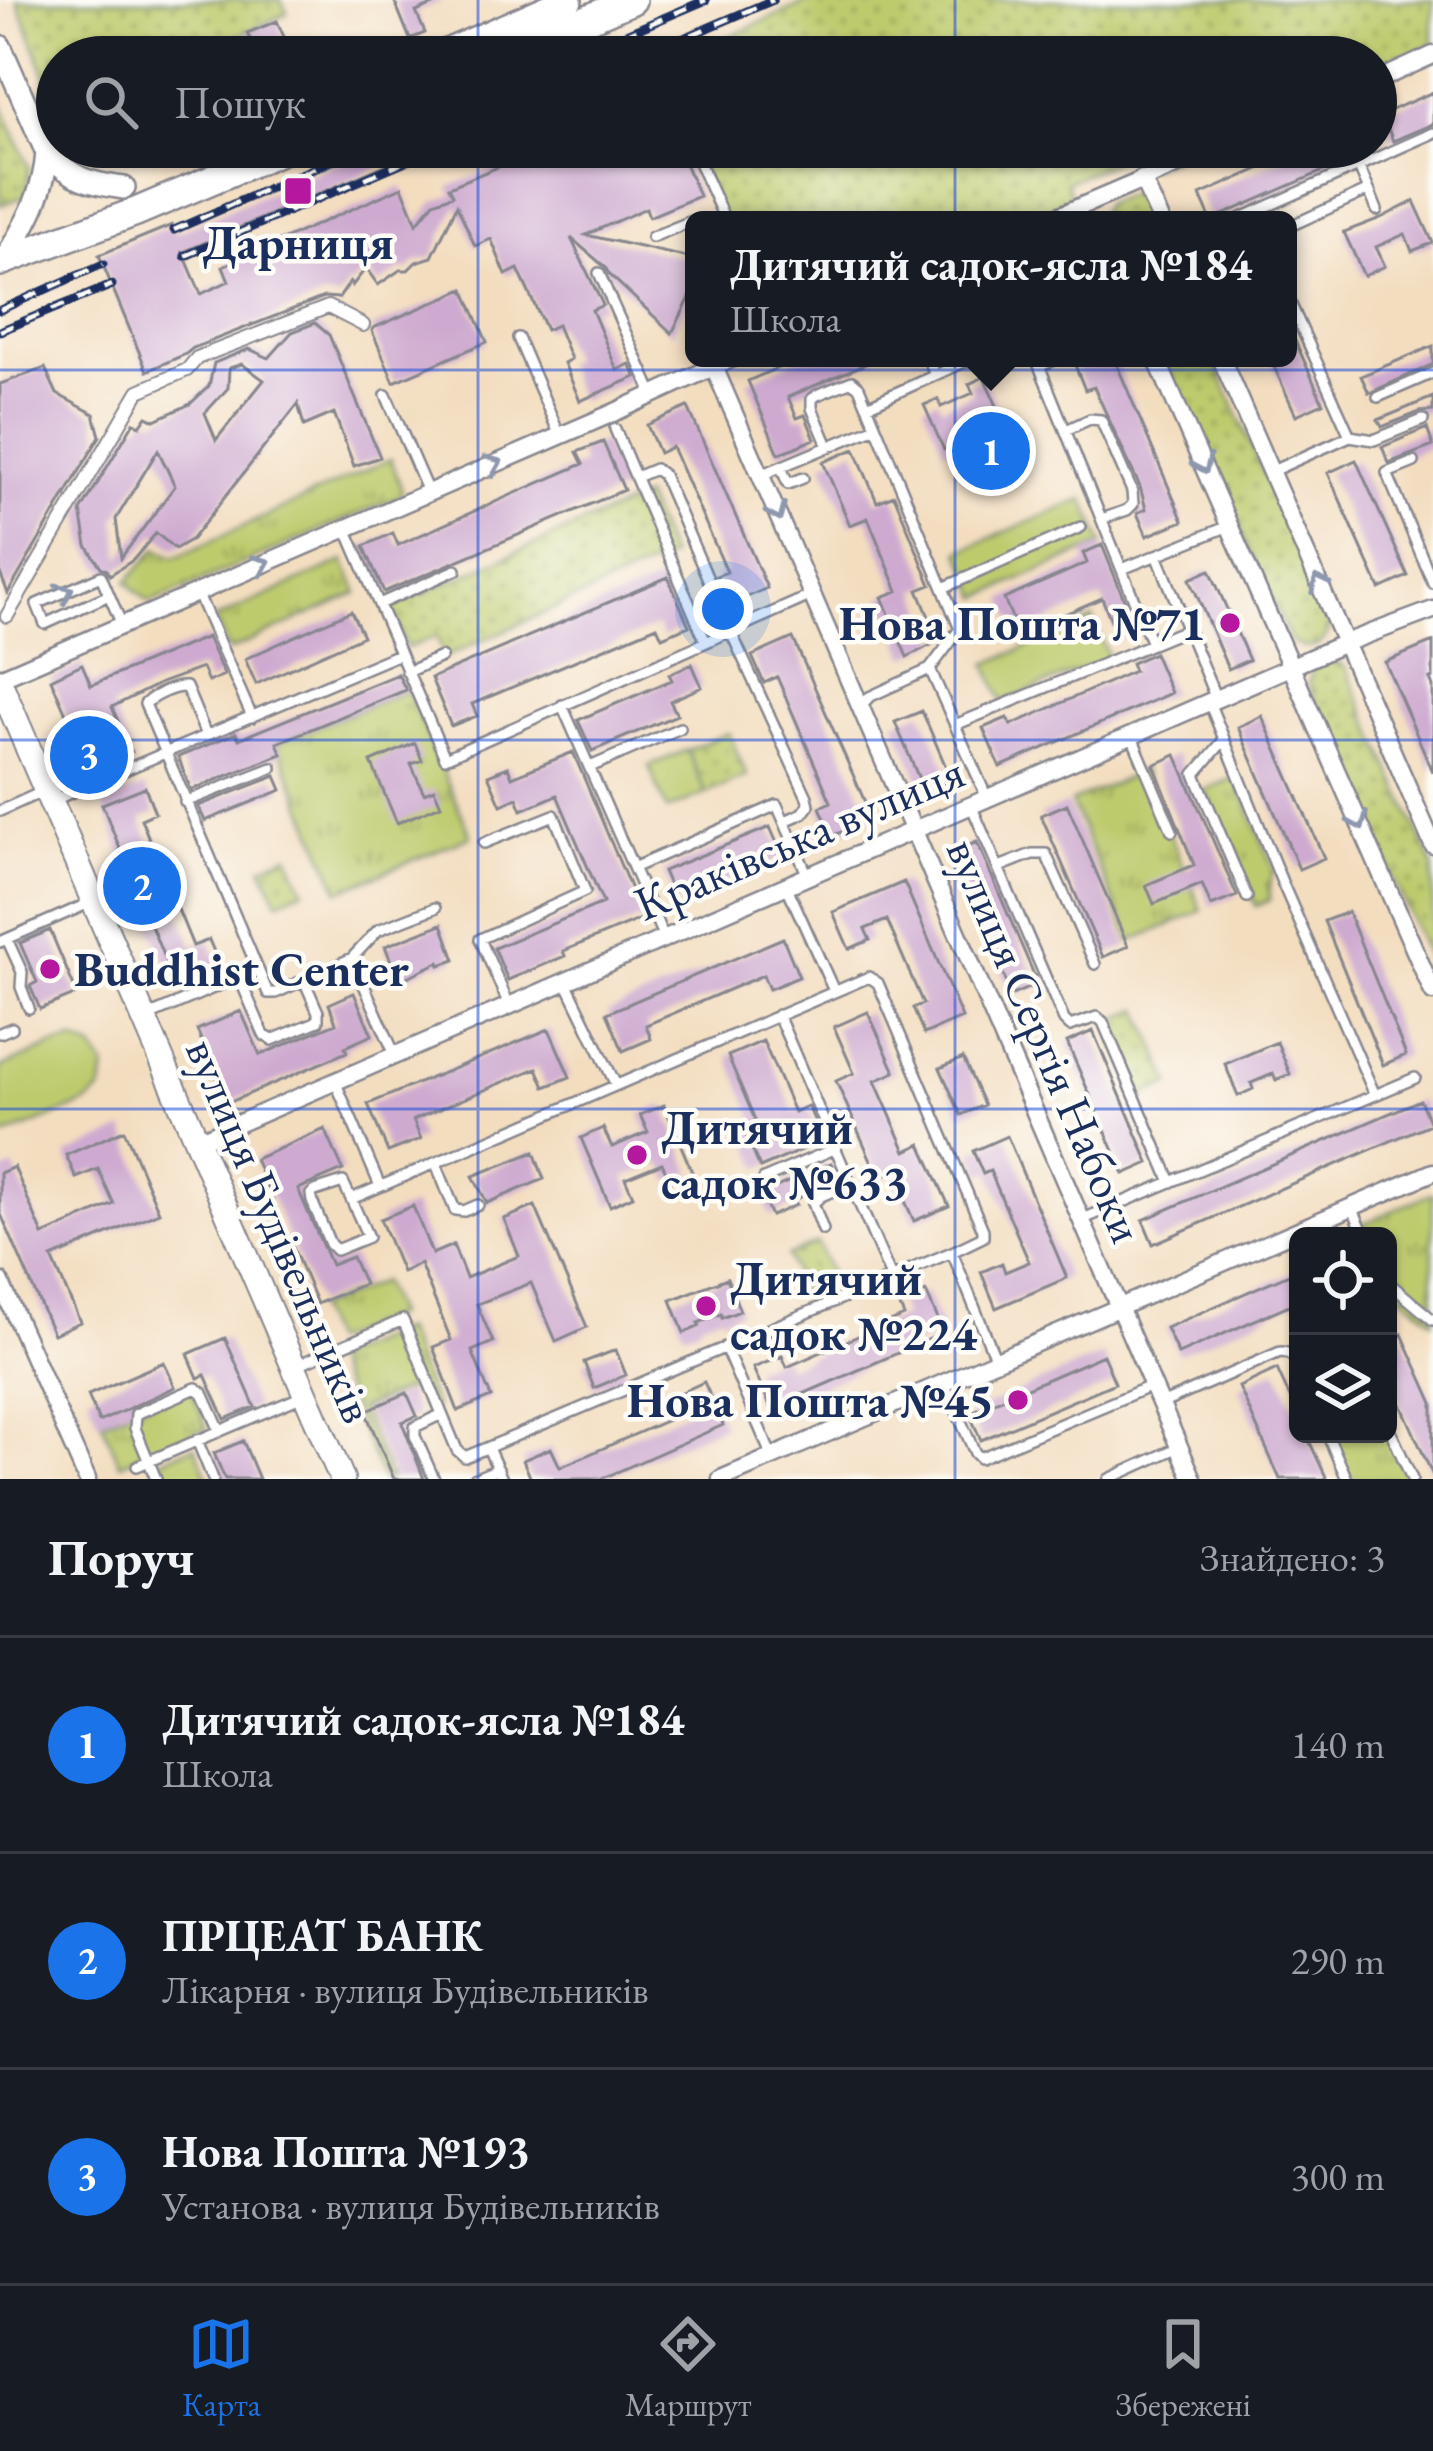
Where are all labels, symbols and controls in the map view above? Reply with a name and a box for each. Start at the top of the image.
search box [36,36,1397,168]
icon: search [78,69,144,135]
text: Пошук [174,73,306,131]
marker: Дарниця [282,175,314,207]
place label: Дарниця [202,211,394,273]
popup [685,211,1297,367]
text: Дитячий садок-ясла №184 [730,235,1252,293]
text: Школа [730,293,841,344]
pin: 1 [952,406,1030,496]
one-way arrow [1188,453,1212,474]
one-way arrow [482,454,503,478]
one-way arrow [763,501,787,522]
one-way arrow [249,555,271,579]
one-way arrow [1310,574,1334,596]
your location [693,579,753,639]
one-way arrow [53,582,74,606]
place label: Нова Пошта №71 [839,592,1206,654]
marker: Нова Пошта №71 [1217,610,1243,636]
pin: 3 [50,710,128,800]
street label: Краківська вулиця [625,740,973,934]
one-way arrow [1345,811,1369,832]
street label: вулиця Сергія Набоки [933,829,1159,1251]
pin: 2 [103,841,181,931]
place label: Buddhist Center [74,938,409,1000]
marker: Buddhist Center [37,956,63,982]
street label: вулиця Будівельників [172,1029,390,1431]
place label: Дитячий садок №633 [661,1096,908,1213]
marker: Дитячий садок №633 [624,1142,650,1168]
map controls [1289,1227,1397,1443]
button: locate [1289,1227,1397,1335]
place label: Дитячий садок №224 [730,1247,977,1364]
marker: Дитячий садок №224 [693,1293,719,1319]
button: layers [1289,1335,1397,1443]
place label: Нова Пошта №45 [627,1369,994,1431]
marker: Нова Пошта №45 [1005,1387,1031,1413]
text: Поруч [48,1524,194,1590]
text: Знайдено: 3 [1200,1532,1385,1583]
text: Дитячий садок-ясла №184 [162,1690,684,1748]
text: 1 [77,1719,97,1770]
text: 140 m [1291,1719,1385,1770]
text: Школа [162,1748,273,1799]
text: ПРЦЕАТ БАНК [162,1906,483,1964]
text: 2 [77,1935,97,1986]
text: 290 m [1291,1935,1385,1986]
text: Лікарня · вулиця Будівельників [162,1964,649,2015]
text: Нова Пошта №193 [162,2122,530,2180]
text: 3 [77,2151,97,2202]
text: 300 m [1291,2151,1385,2202]
text: Установа · вулиця Будівельників [162,2180,660,2231]
tab: Карта [182,2311,261,2426]
tab: Маршрут [625,2311,751,2426]
tab: Збережені [1116,2311,1251,2426]

